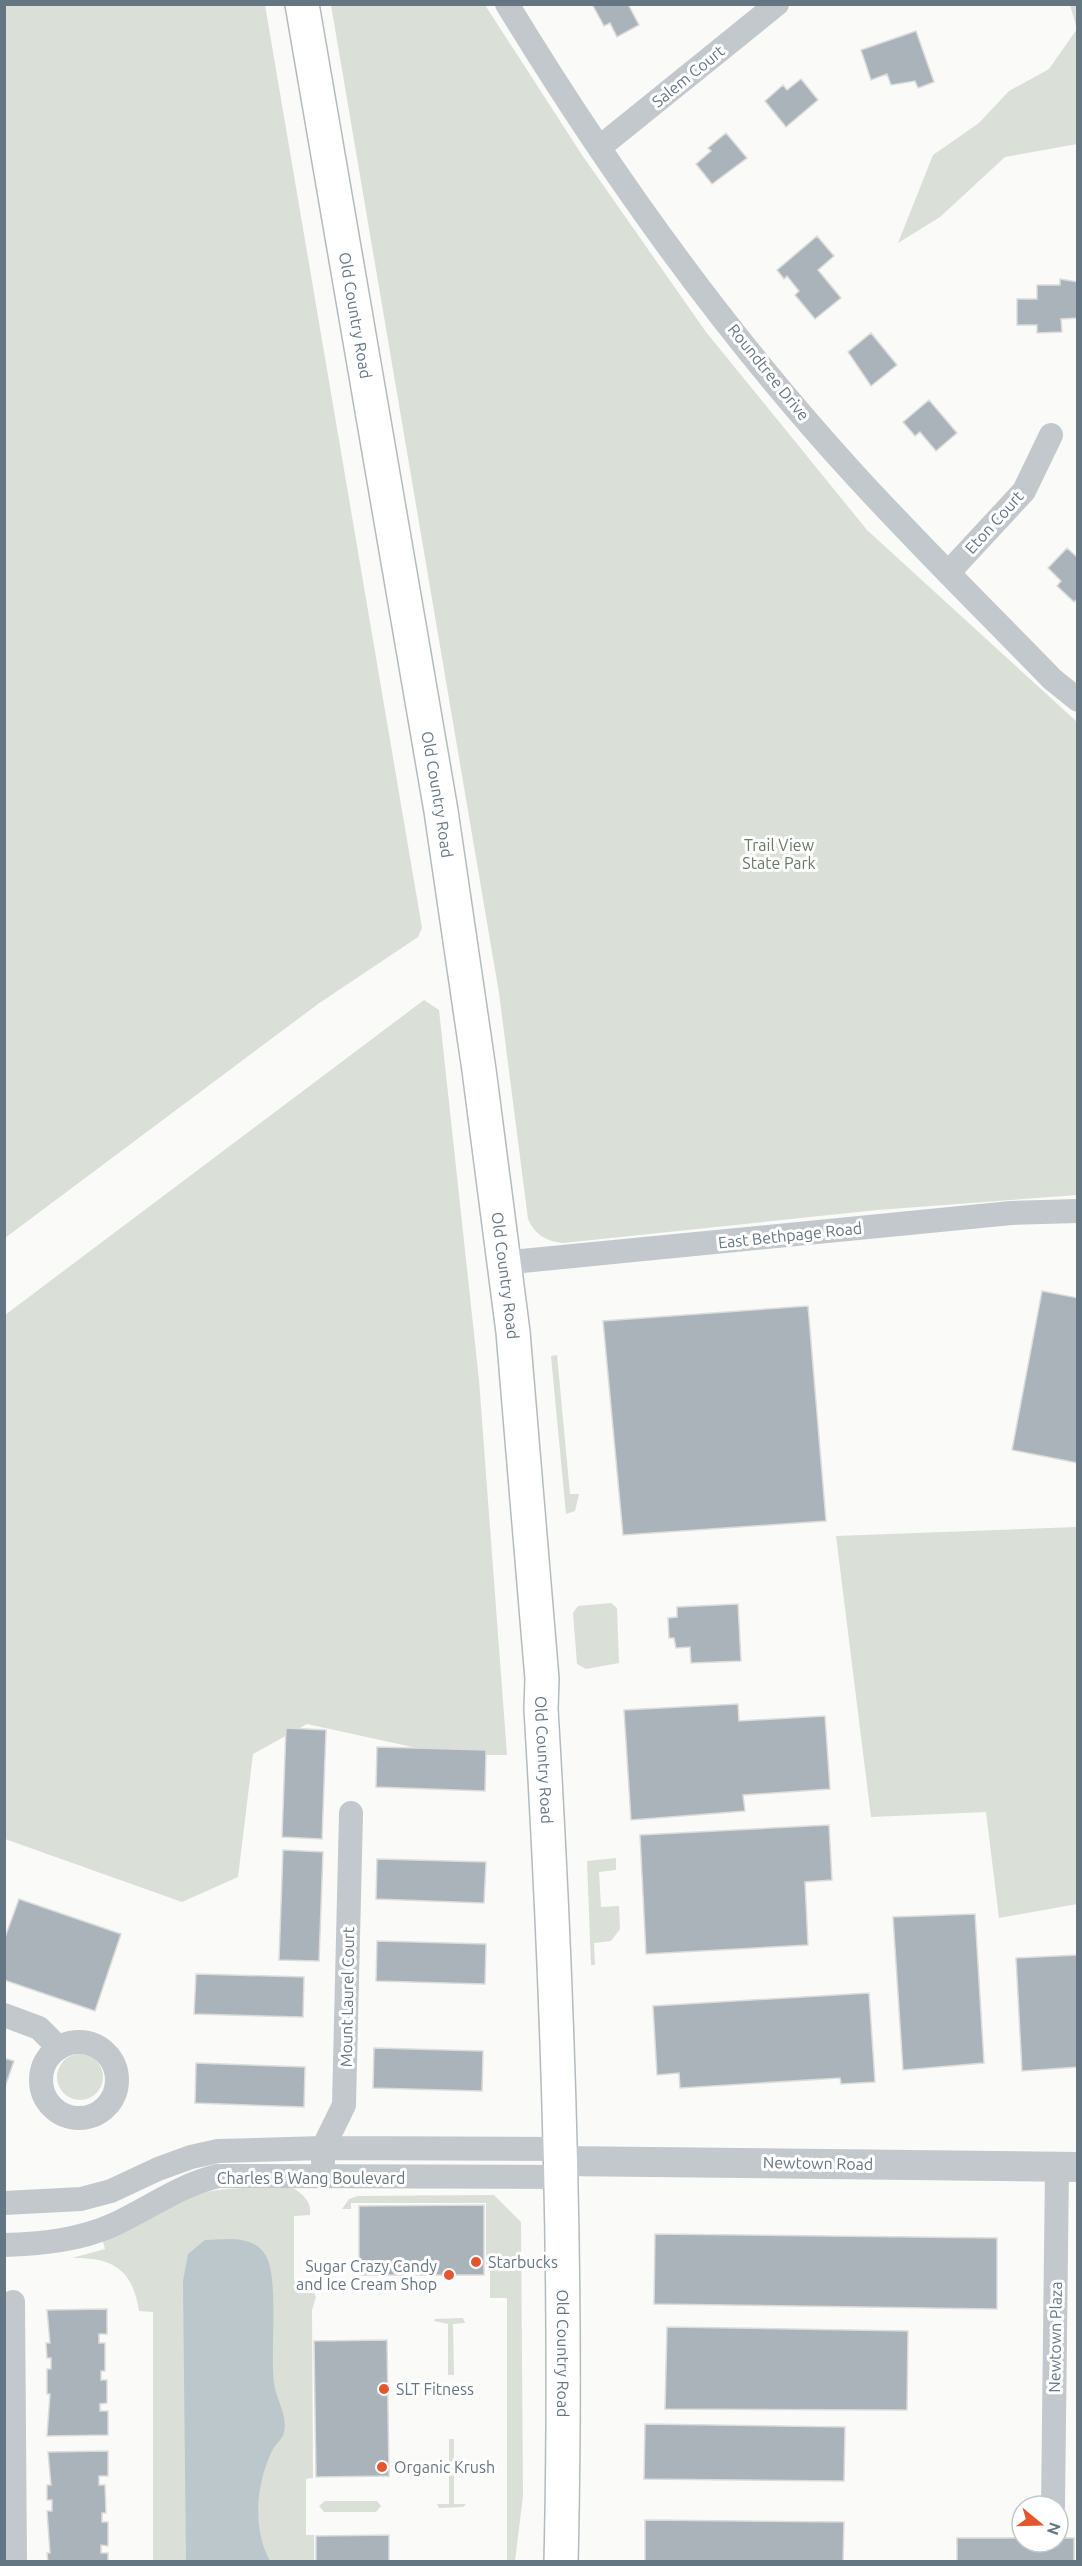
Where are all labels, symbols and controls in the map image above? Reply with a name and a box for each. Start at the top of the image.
street label: Salem Court [648,41,728,111]
street label: Old Country Road [336,251,375,380]
street label: Roundtree Drive [725,320,813,424]
street label: Eton Court [961,486,1027,557]
street label: Old Country Road [418,730,457,859]
park label: Trail View State Park [742,836,816,872]
street label: Old Country Road [489,1211,523,1340]
street label: East Bethpage Road [717,1218,863,1252]
street label: Old Country Road [532,1696,556,1824]
street label: Mount Laurel Court [337,1926,357,2067]
street label: Newtown Road [763,2153,873,2173]
street label: Charles B Wang Boulevard [217,2169,405,2187]
place label: Starbucks [488,2253,558,2271]
marker: Starbucks [469,2255,483,2269]
place label: Sugar Crazy Candy and Ice Cream Shop [296,2257,437,2293]
marker: Sugar Crazy Candy and Ice Cream Shop [442,2268,456,2282]
street label: Newtown Plaza [1045,2281,1065,2393]
street label: Old Country Road [554,2289,572,2418]
place label: SLT Fitness [396,2380,474,2398]
marker: SLT Fitness [377,2382,391,2396]
place label: Organic Krush [394,2458,495,2476]
marker: Organic Krush [375,2460,389,2474]
north arrow [1010,2494,1070,2554]
text: N [1044,2520,1065,2537]

